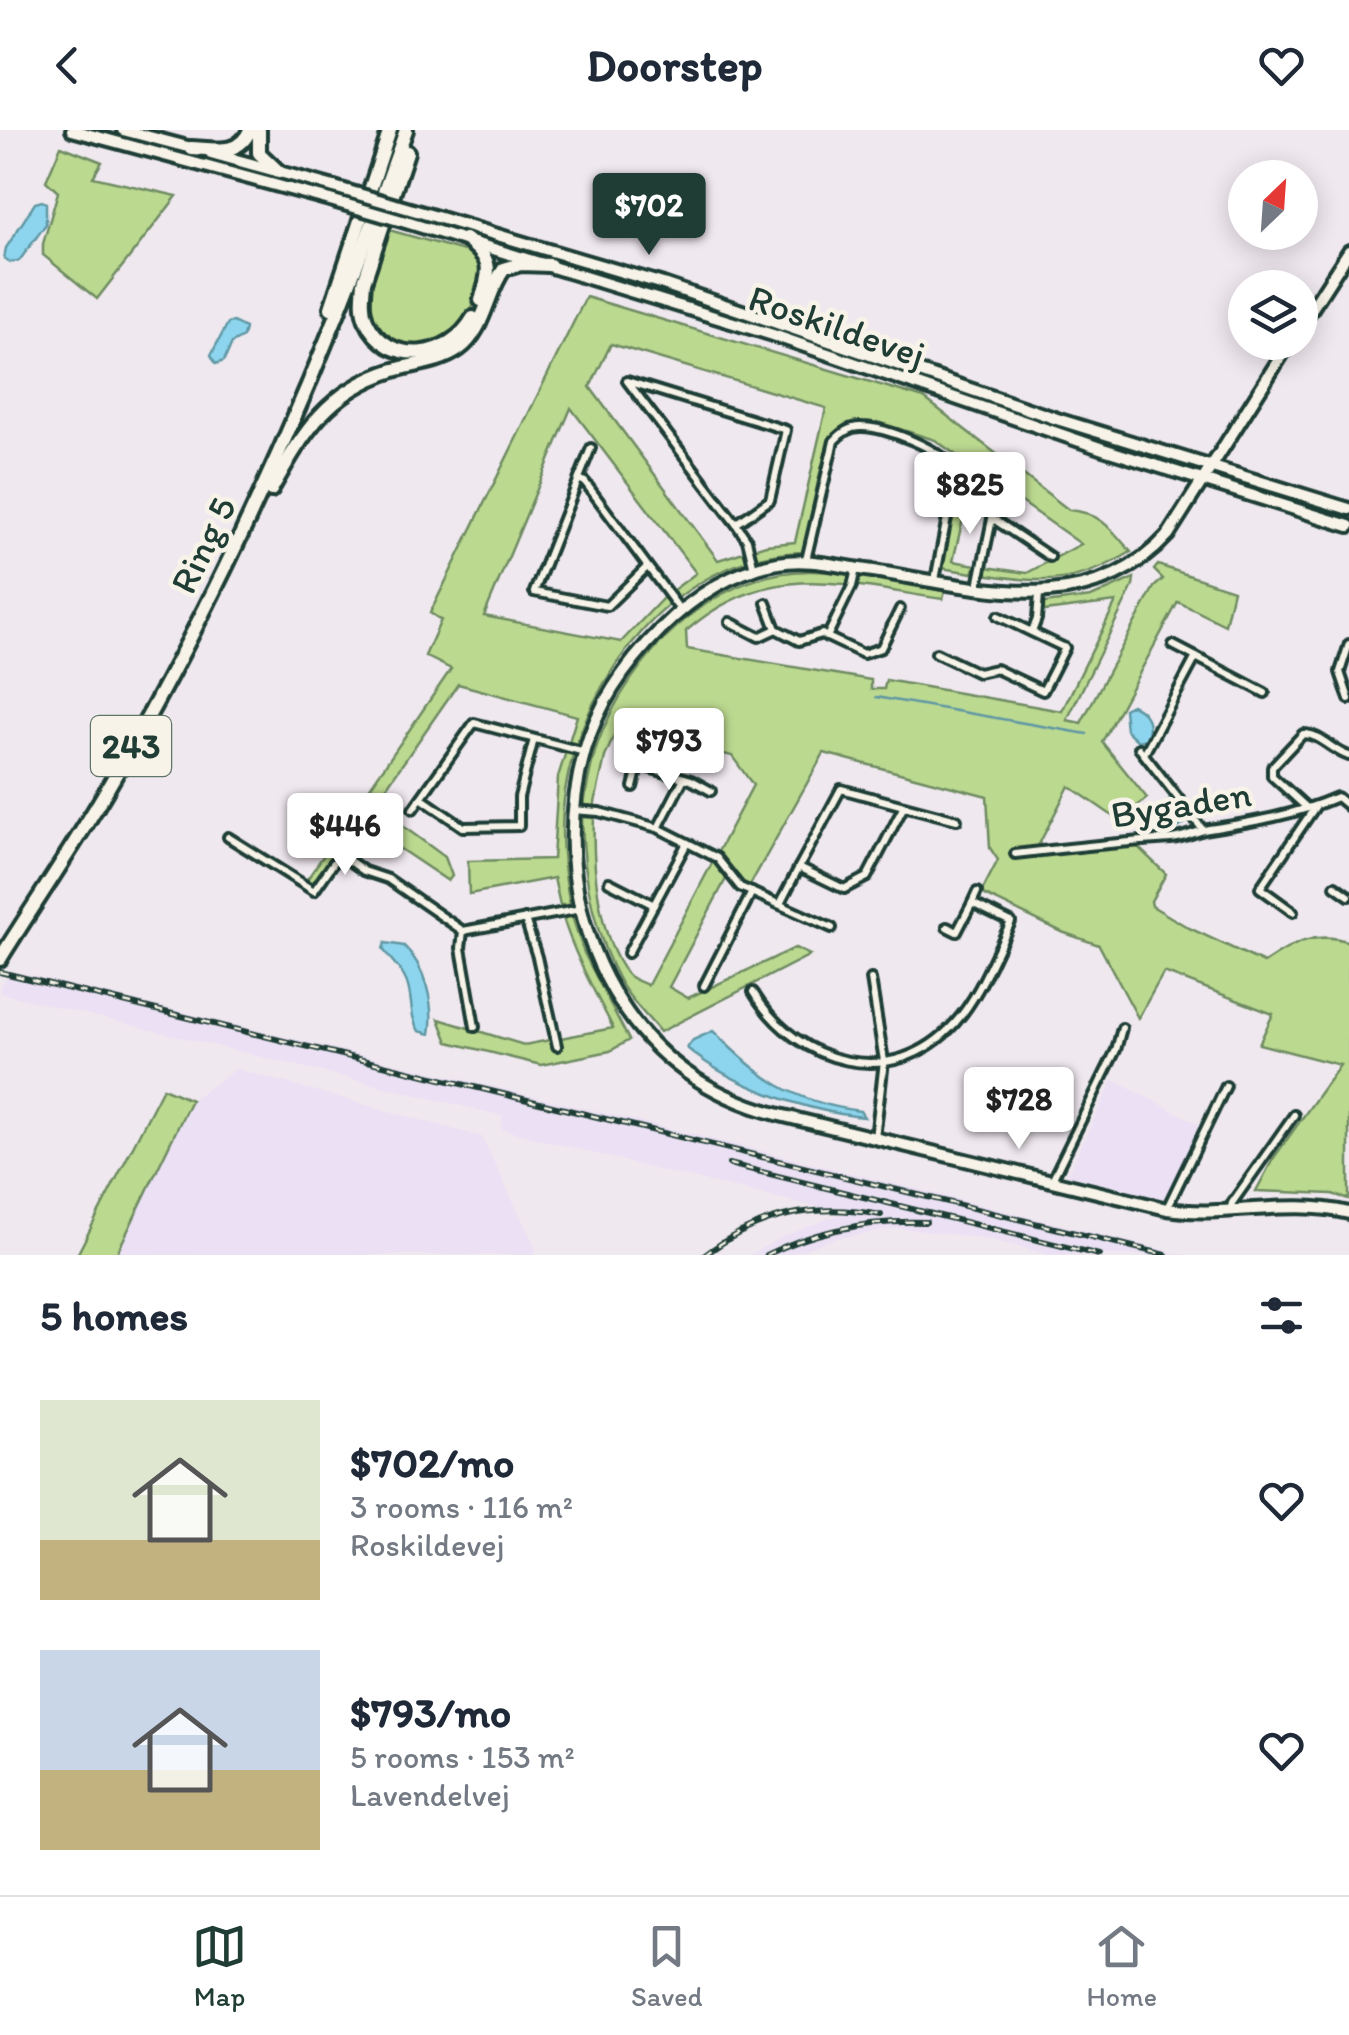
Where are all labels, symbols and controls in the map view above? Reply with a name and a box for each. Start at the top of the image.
icon: back [40,38,95,93]
text: Doorstep [587,38,763,92]
icon: heart [1254,38,1309,93]
north arrow [1228,160,1318,250]
map controls [1228,160,1318,360]
pin: $702 [590,173,708,258]
text: $702 [615,186,683,224]
button: layers [1228,270,1318,360]
street label: Roskildevej [743,274,931,378]
pin: $825 [911,452,1029,537]
text: $825 [936,465,1004,503]
street label: Ring 5 [160,489,246,601]
pin: $793 [610,708,728,793]
road number: 243 [91,716,171,776]
text: $793 [636,721,702,759]
street label: Bygaden [1108,770,1254,838]
pin: $446 [286,793,404,878]
text: $446 [309,806,381,844]
pin: $728 [960,1067,1078,1152]
text: $728 [986,1080,1052,1118]
icon: filters [1254,1288,1309,1343]
text: 5 homes [40,1290,188,1341]
text: $702/mo [350,1437,514,1488]
icon: home [120,1440,240,1560]
icon: heart [1254,1473,1309,1528]
text: 3 rooms · 116 m² [350,1488,573,1526]
text: Roskildevej [350,1526,504,1564]
text: $793/mo [350,1687,511,1738]
icon: home [120,1690,240,1810]
icon: heart [1254,1723,1309,1778]
text: 5 rooms · 153 m² [350,1738,575,1776]
text: Lavendelvej [350,1776,510,1814]
tab: Map [192,1919,247,2013]
tab: Saved [631,1919,702,2013]
tab: Home [1086,1919,1157,2013]

